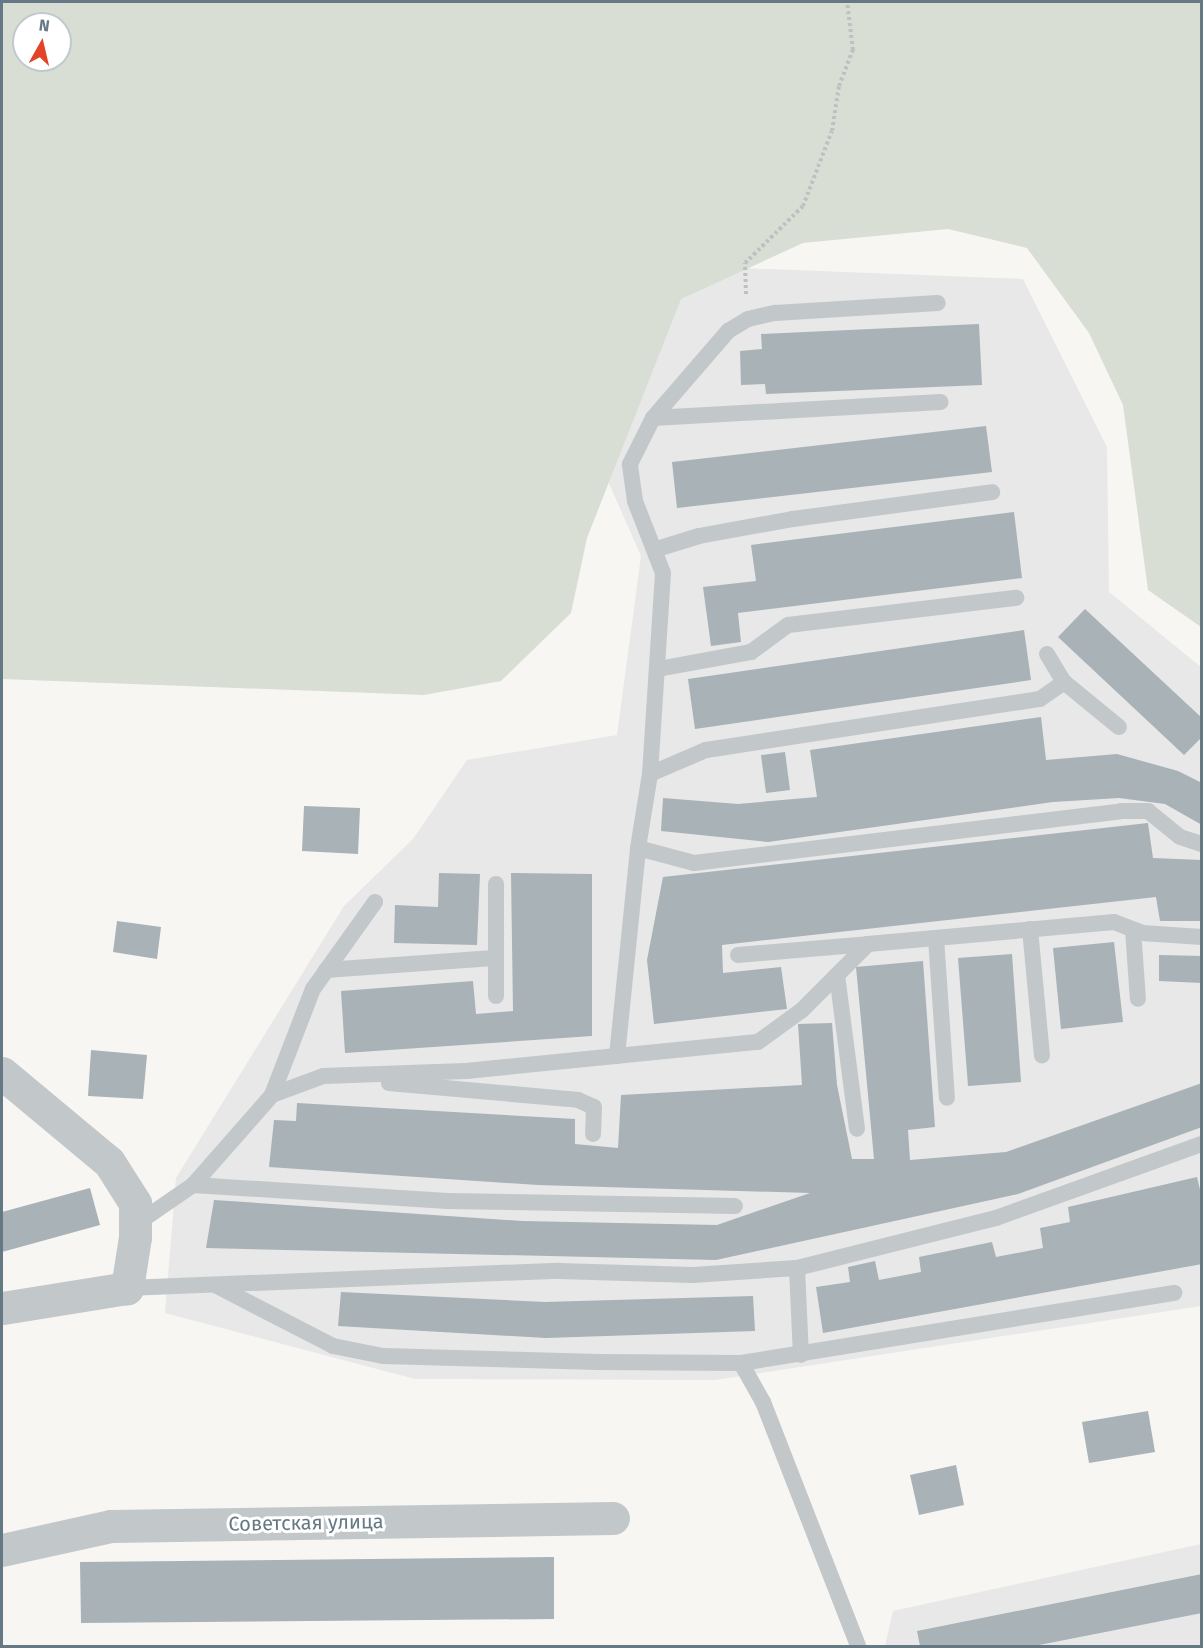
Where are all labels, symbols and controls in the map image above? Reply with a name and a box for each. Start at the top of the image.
north arrow [12,12,72,72]
text: N [38,16,51,36]
street label: Советская улица [228,1510,384,1536]

